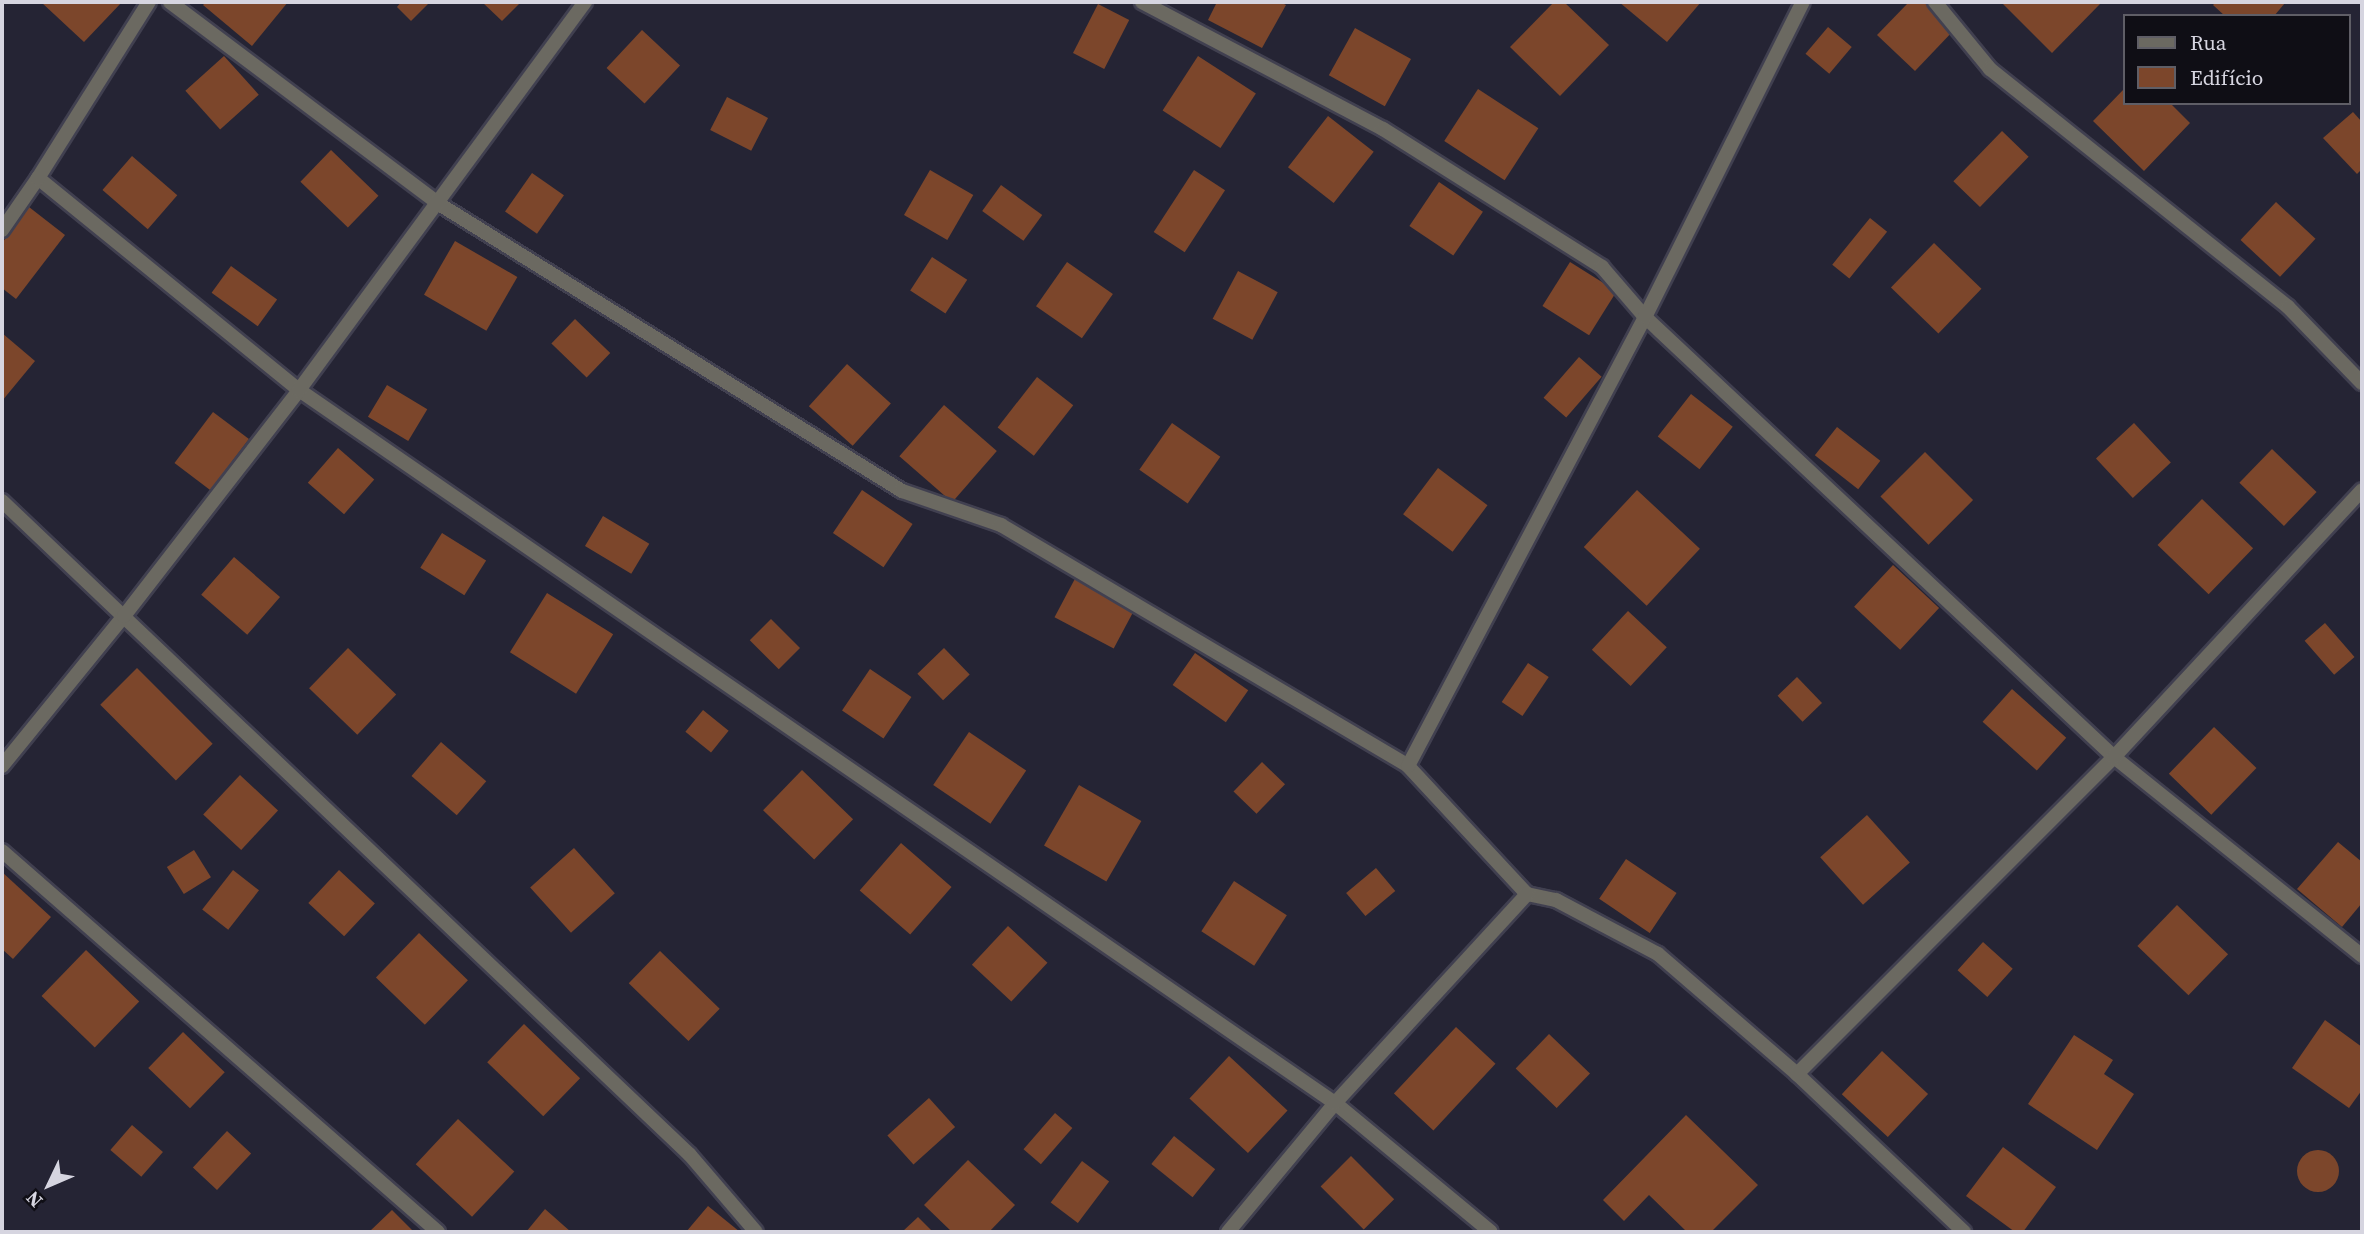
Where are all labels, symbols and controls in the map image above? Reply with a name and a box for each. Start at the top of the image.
legend [2122,14,2350,105]
text: Rua [2190,28,2226,57]
text: Edifício [2190,63,2263,92]
north arrow [14,1150,84,1220]
text: N [20,1186,48,1214]

